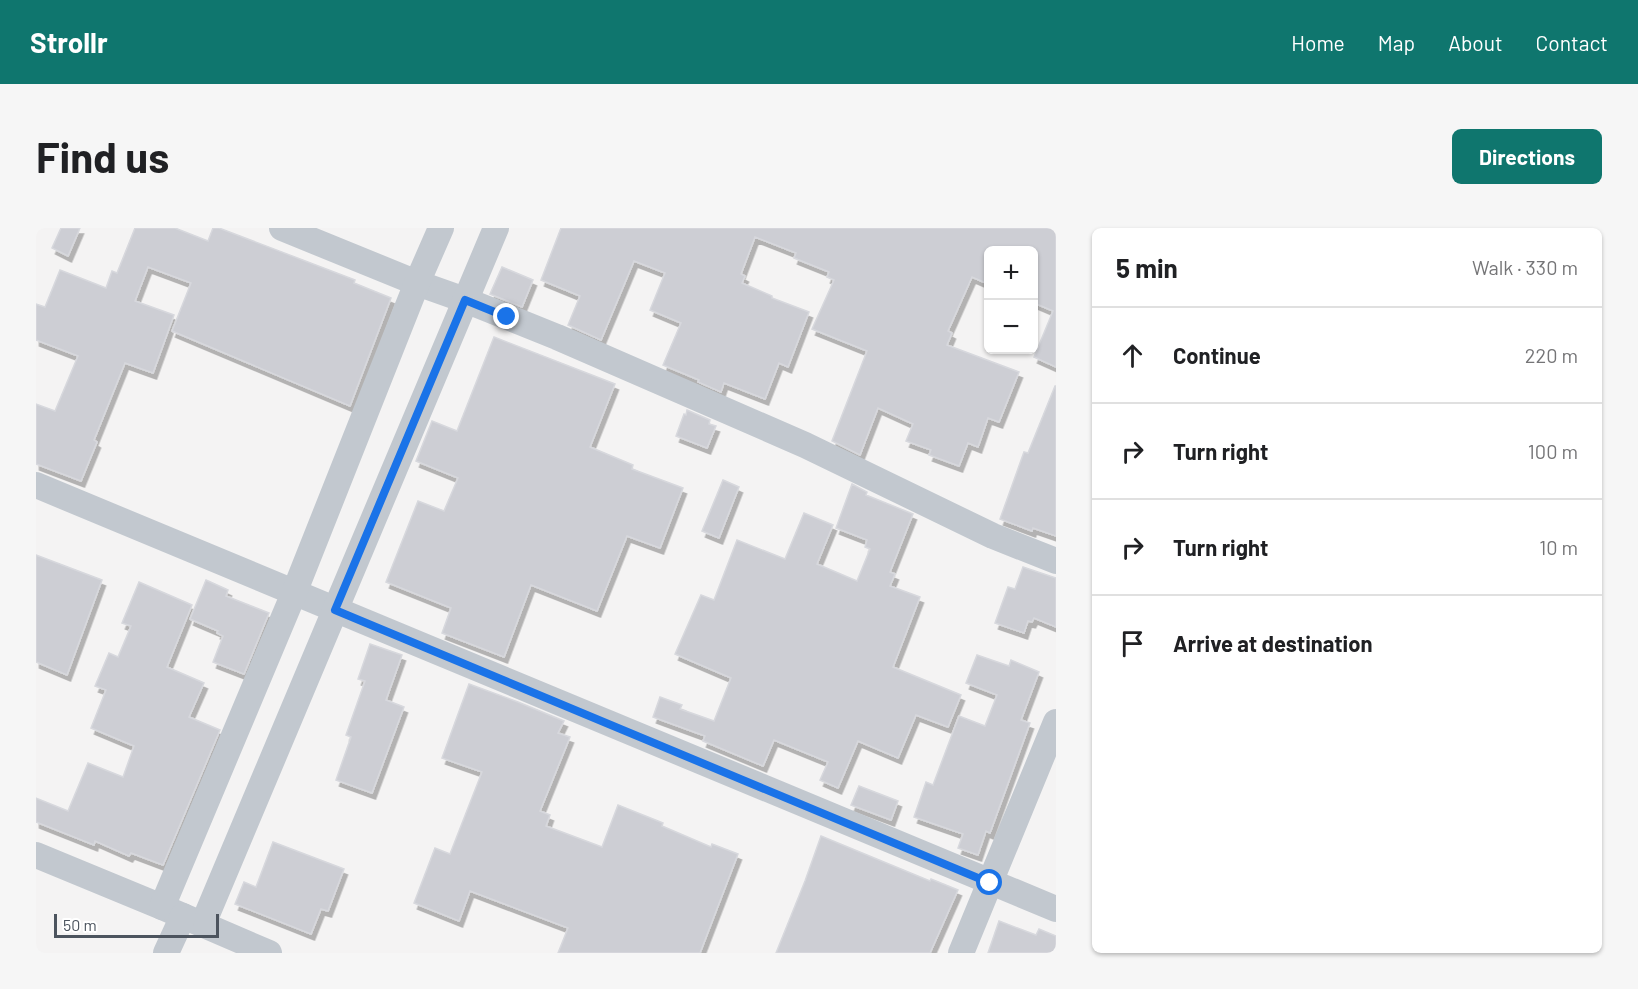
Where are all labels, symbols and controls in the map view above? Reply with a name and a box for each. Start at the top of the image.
text: Strollr [30,25,108,59]
text: Home [1291,30,1345,55]
text: Map [1378,30,1415,55]
text: About [1448,30,1503,55]
text: Contact [1536,30,1608,55]
button: Directions [1452,129,1602,184]
text: Find us [36,131,169,181]
map controls [984,246,1038,354]
button: + [984,246,1038,300]
text: 5 min [1116,252,1178,283]
text: Walk · 330 m [1472,255,1578,279]
button: − [984,300,1038,354]
route end [493,303,519,329]
icon: ahead [1116,339,1149,372]
text: Continue [1173,342,1261,368]
text: 220 m [1525,343,1578,367]
icon: right [1116,435,1149,468]
text: Turn right [1173,438,1268,464]
text: 100 m [1528,439,1578,463]
icon: right [1116,531,1149,564]
text: Turn right [1173,534,1268,560]
text: 10 m [1539,535,1578,559]
icon: arrive [1116,627,1149,660]
text: Arrive at destination [1173,630,1372,656]
route start [976,869,1002,895]
scale bar [54,911,219,938]
text: 50 m [63,915,97,934]

